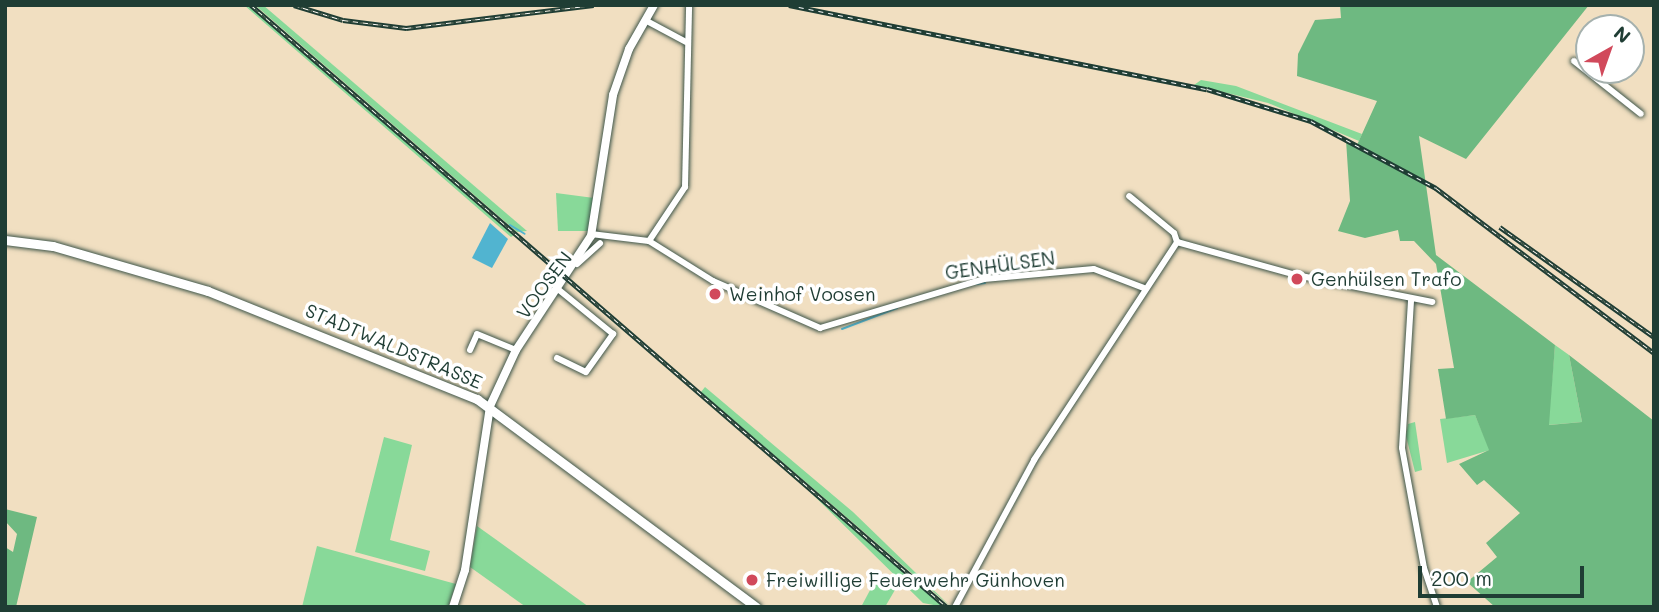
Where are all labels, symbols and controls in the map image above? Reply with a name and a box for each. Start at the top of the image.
north arrow [1575,14,1645,84]
text: N [1609,20,1636,48]
street label: GENHÜLSEN [944,246,1056,284]
street label: VOOSEN [511,247,577,323]
place label: Genhülsen Trafo [1311,268,1461,290]
marker: Genhülsen Trafo [1289,271,1305,287]
place label: Weinhof Voosen [729,283,876,305]
marker: Weinhof Voosen [707,286,723,302]
street label: STADTWALDSTRASSE [302,298,486,394]
scale bar [1421,552,1587,596]
text: 200 m [1431,564,1492,591]
place label: Freiwillige Feuerwehr Günhoven [766,569,1065,591]
marker: Freiwillige Feuerwehr Günhoven [744,572,760,588]

